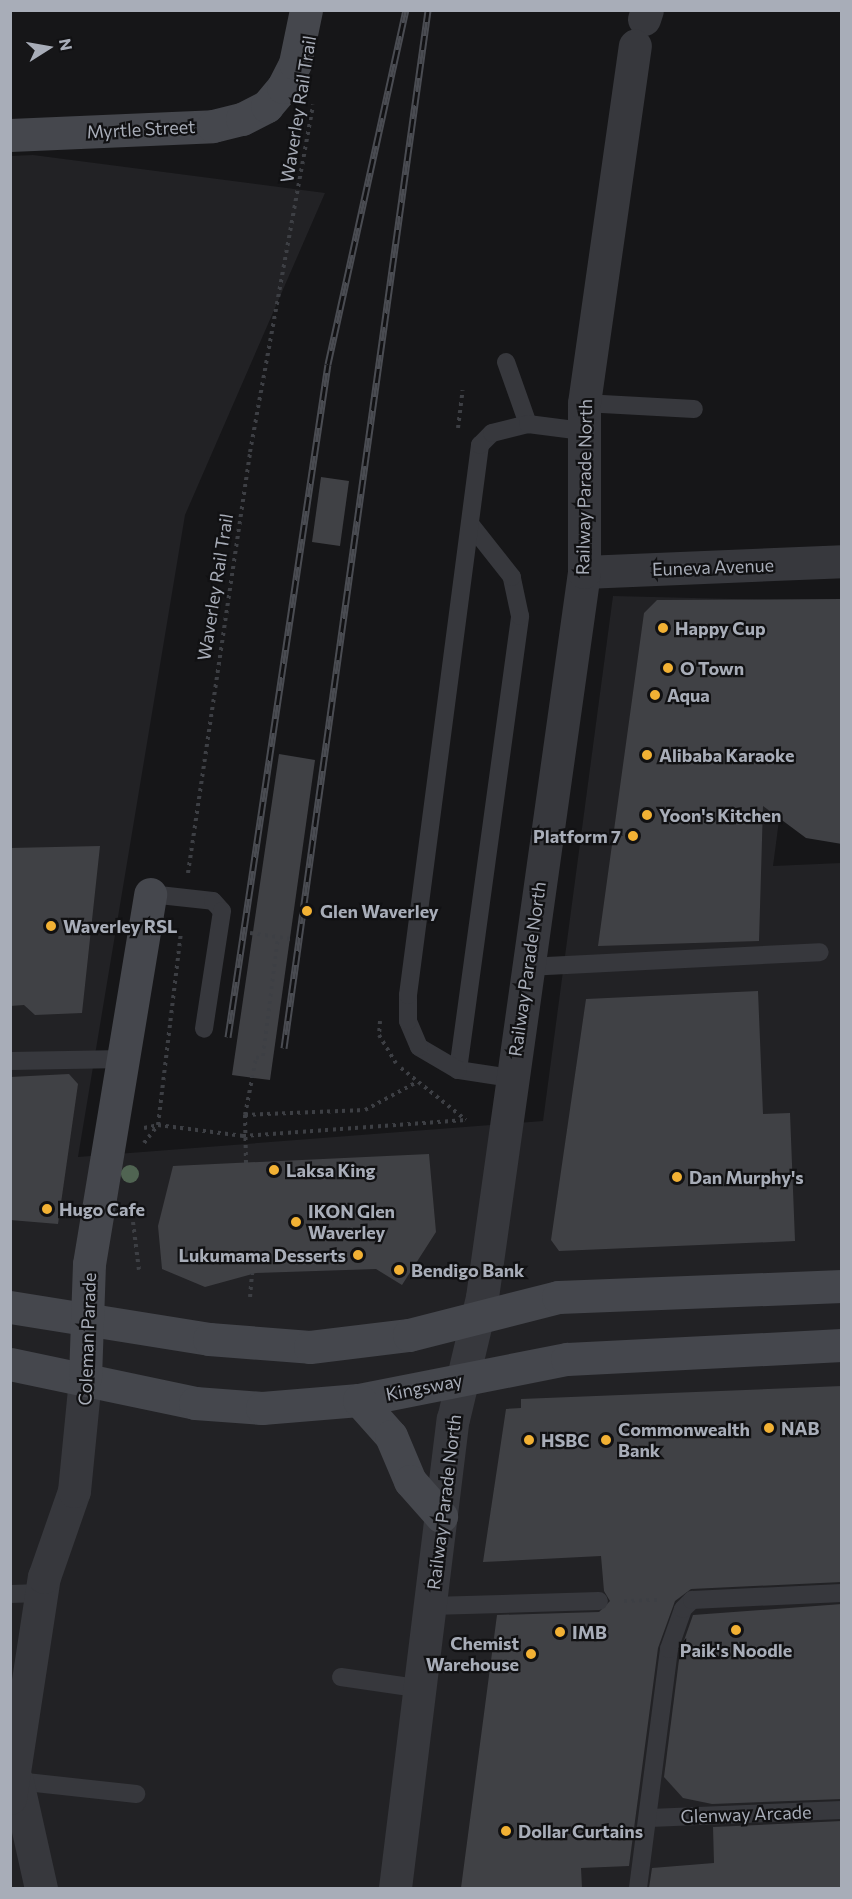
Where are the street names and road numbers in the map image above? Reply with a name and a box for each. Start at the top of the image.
street label: Waverley Rail Trail [276,34,320,184]
street label: Myrtle Street [86,115,196,143]
street label: Railway Parade North [572,399,596,575]
street label: Waverley Rail Trail [193,512,237,662]
street label: Euneva Avenue [652,554,774,580]
street label: Railway Parade North [504,880,550,1058]
street label: Coleman Parade [74,1272,100,1406]
street label: Kingsway [384,1369,464,1405]
street label: Railway Parade North [423,1413,465,1591]
street label: Glenway Arcade [680,1801,812,1827]

